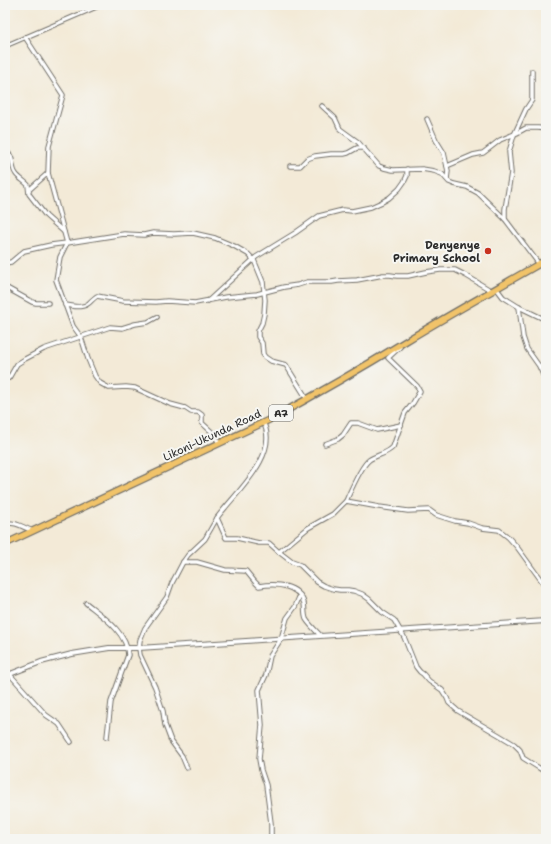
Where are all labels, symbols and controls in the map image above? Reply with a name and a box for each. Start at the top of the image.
place label: Denyenye Primary School [393,238,480,266]
marker: Denyenye Primary School [483,246,493,256]
road number: A7 [269,405,293,421]
street label: Likoni-Ukunda Road [161,406,264,465]

